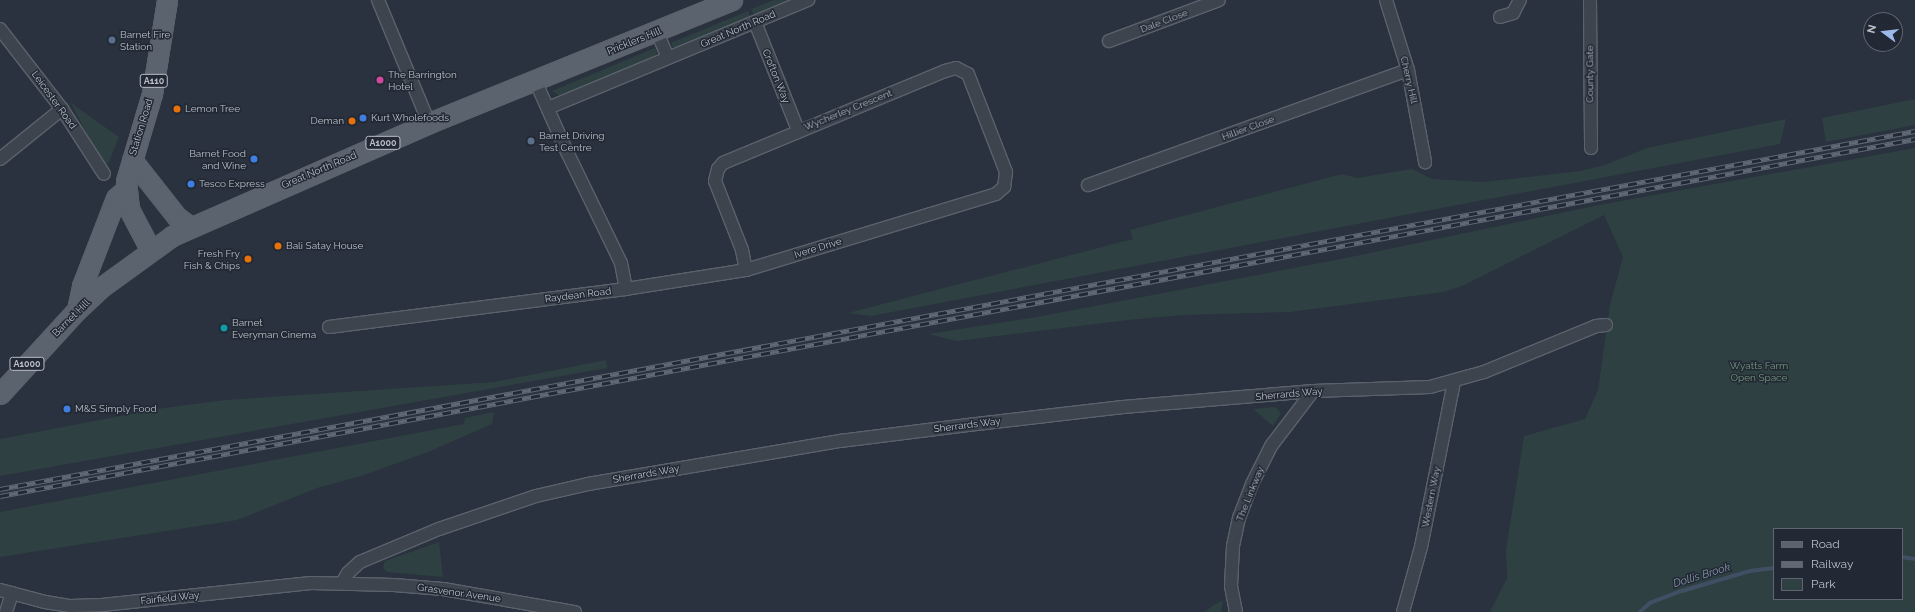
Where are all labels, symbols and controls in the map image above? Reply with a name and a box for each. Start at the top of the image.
street label: Dale Close [1139,6,1189,36]
street label: Great North Road [699,8,777,50]
north arrow [1863,12,1903,52]
text: N [1865,23,1879,35]
street label: Pricklers Hill [605,25,663,57]
place label: Barnet Fire Station [120,28,170,52]
marker: Barnet Fire Station [107,35,117,45]
street label: County Gate [1584,45,1596,103]
street label: Crofton Way [760,47,792,105]
street label: Cherry Hill [1398,55,1420,105]
place label: The Barrington Hotel [388,68,457,92]
street label: Leicester Road [29,69,79,131]
road number: A110 [139,74,169,88]
marker: The Barrington Hotel [375,75,385,85]
street label: Wycherley Crescent [802,87,894,133]
street label: Station Road [127,97,155,157]
place label: Lemon Tree [185,103,240,115]
marker: Lemon Tree [172,104,182,114]
place label: Kurt Wholefoods [371,112,449,124]
marker: Kurt Wholefoods [358,113,368,123]
street label: Hillier Close [1220,113,1276,143]
place label: Deman [311,115,344,127]
marker: Deman [347,116,357,126]
place label: Barnet Driving Test Centre [539,129,605,152]
road number: A1000 [365,136,401,150]
marker: Barnet Driving Test Centre [526,136,536,146]
place label: Barnet Food and Wine [189,147,246,170]
street label: Great North Road [280,149,358,191]
marker: Barnet Food and Wine [249,154,259,164]
place label: Tesco Express [199,178,265,190]
marker: Tesco Express [186,179,196,189]
street label: Ivere Drive [793,235,843,261]
place label: Bali Satay House [286,240,364,252]
marker: Bali Satay House [273,241,283,251]
place label: Fresh Fry Fish & Chips [184,247,240,270]
marker: Fresh Fry Fish & Chips [243,254,253,264]
street label: Raydean Road [544,285,612,305]
street label: Barnet Hill [50,297,92,339]
place label: Barnet Everyman Cinema [232,316,316,340]
marker: Barnet Everyman Cinema [219,323,229,333]
road number: A1000 [9,357,45,371]
park label: Wyatts Farm Open Space [1730,359,1788,382]
street label: Sherrards Way [1255,385,1323,403]
place label: M&S Simply Food [75,403,157,415]
marker: M&S Simply Food [62,404,72,414]
street label: Sherrards Way [933,415,1001,435]
street label: Sherrards Way [612,462,680,486]
street label: The Linkway [1234,465,1266,523]
street label: Western Way [1419,465,1443,529]
legend [1773,528,1903,600]
text: Road [1811,537,1840,551]
text: Railway [1811,557,1853,571]
water label: Dollis Brook [1672,561,1732,591]
text: Park [1811,577,1836,591]
street label: Grasvenor Avenue [416,581,502,605]
street label: Fairfield Way [140,589,200,607]

